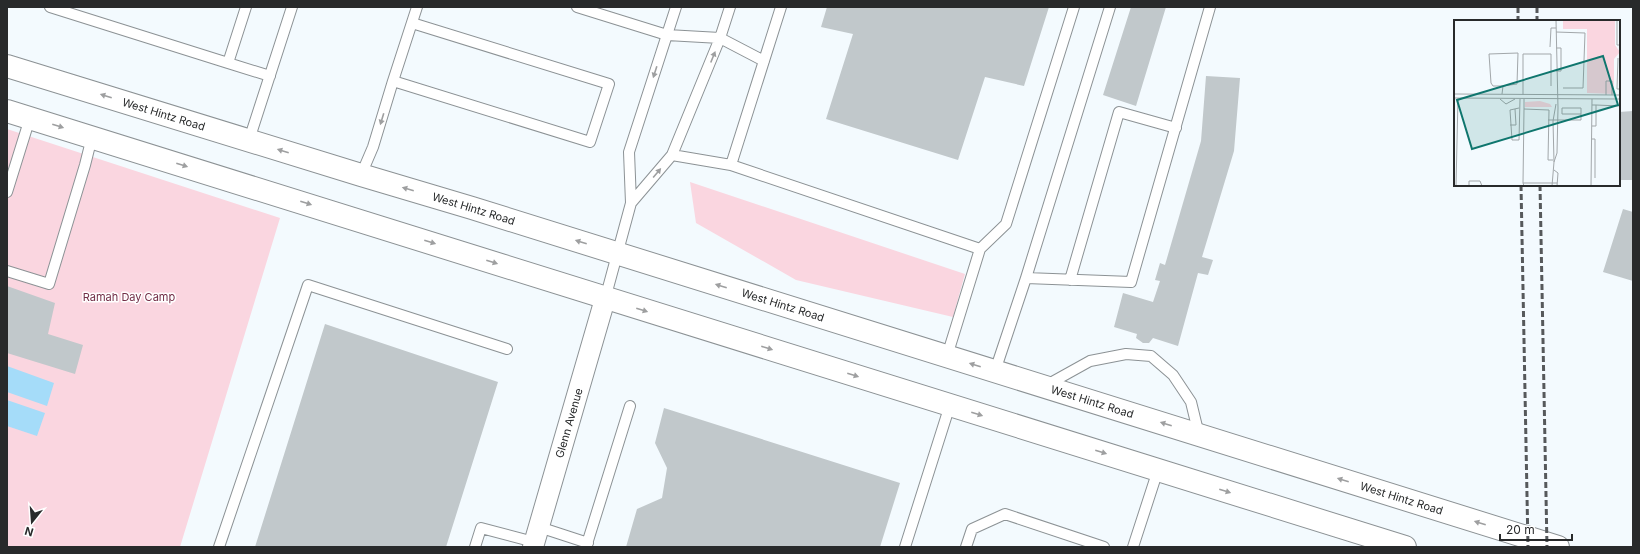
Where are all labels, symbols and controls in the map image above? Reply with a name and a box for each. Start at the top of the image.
inset map [1454,20,1620,186]
one-way arrow [710,51,716,63]
one-way arrow [652,67,658,79]
one-way arrow [99,93,111,99]
street label: West Hintz Road [121,95,207,134]
one-way arrow [378,113,384,125]
one-way arrow [52,123,64,129]
one-way arrow [277,148,289,154]
one-way arrow [176,162,188,168]
one-way arrow [652,168,661,179]
one-way arrow [401,186,413,192]
street label: West Hintz Road [431,190,517,228]
one-way arrow [300,201,312,207]
one-way arrow [424,239,436,245]
one-way arrow [575,239,587,245]
one-way arrow [487,259,499,265]
one-way arrow [715,282,727,288]
street label: West Hintz Road [740,286,826,325]
park label: Ramah Day Camp [83,290,175,304]
one-way arrow [637,307,649,313]
one-way arrow [761,345,773,351]
one-way arrow [968,361,980,367]
one-way arrow [847,372,859,378]
street label: West Hintz Road [1049,382,1135,421]
street label: Glenn Avenue [552,387,586,460]
one-way arrow [971,411,983,417]
one-way arrow [1159,421,1171,427]
one-way arrow [1096,450,1108,456]
one-way arrow [1337,477,1349,483]
street label: West Hintz Road [1358,479,1445,518]
one-way arrow [1220,488,1232,494]
north arrow [12,502,52,542]
scale bar [1500,516,1572,542]
one-way arrow [1474,520,1486,526]
text: 20 m [1506,522,1535,537]
text: N [23,524,35,539]

